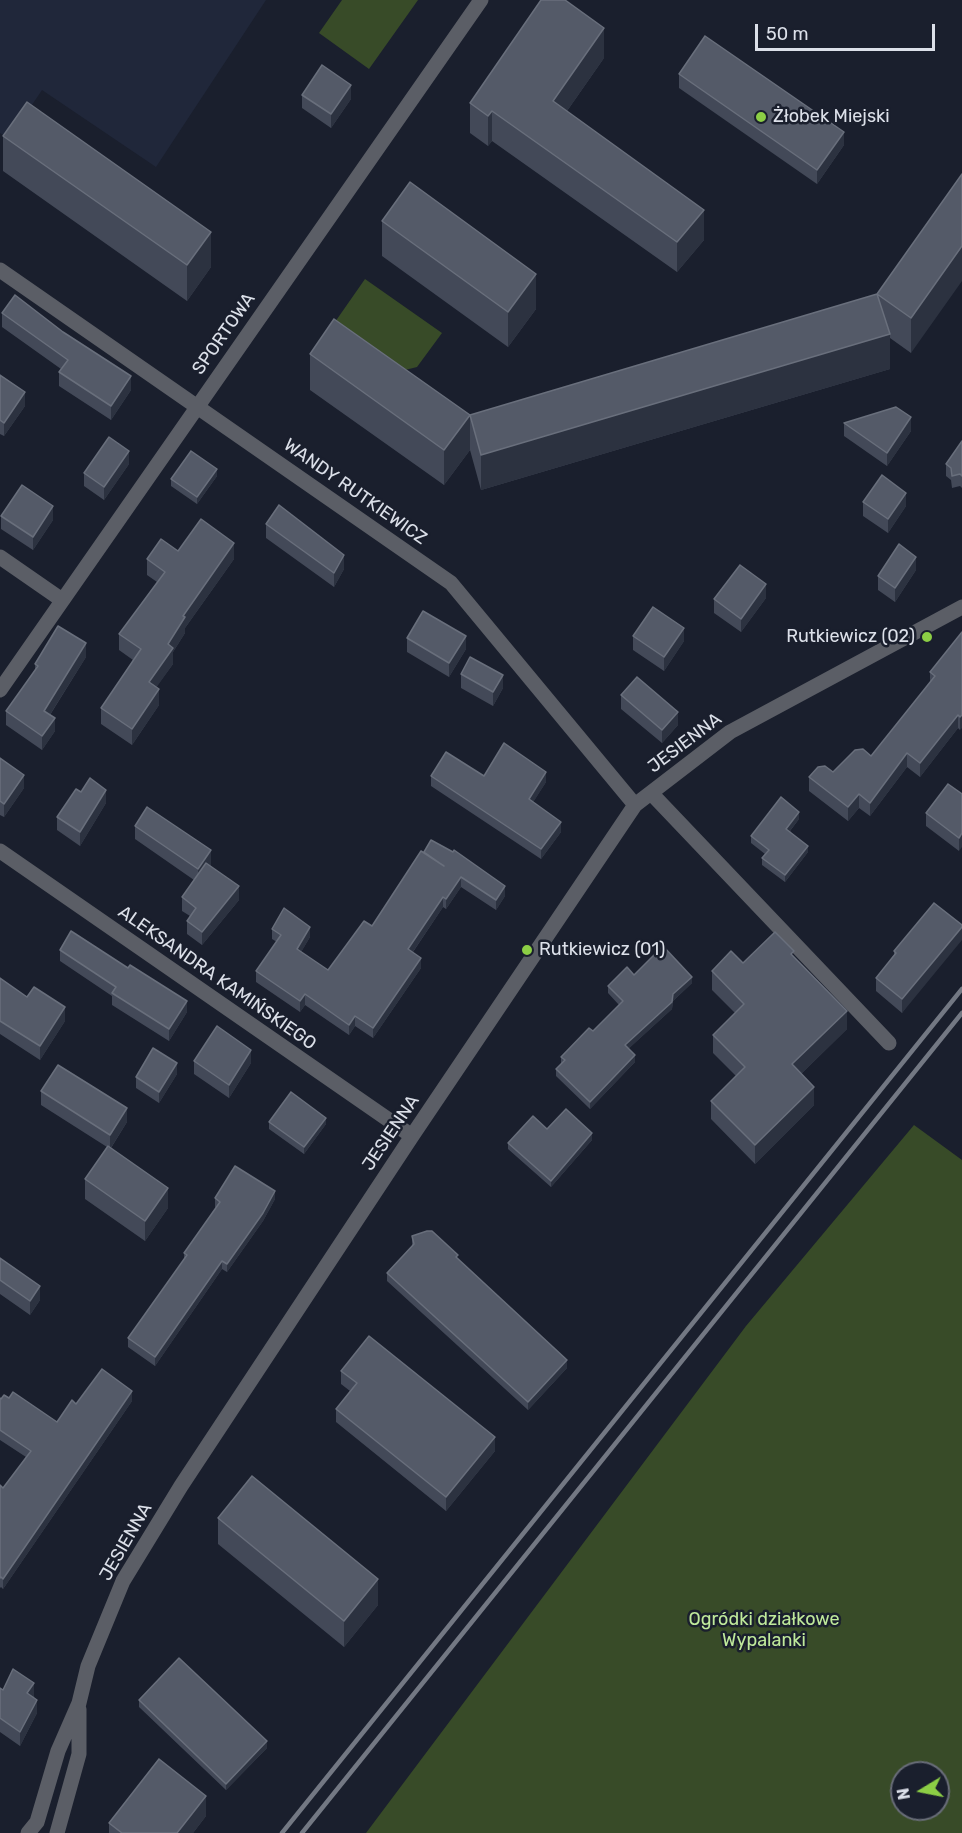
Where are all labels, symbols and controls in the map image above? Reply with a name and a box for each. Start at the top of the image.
scale bar [758,12,938,50]
text: 50 m [766,23,809,45]
place label: Żłobek Miejski [773,106,890,128]
marker: Żłobek Miejski [754,110,768,124]
street label: SPORTOWA [188,289,260,379]
street label: WANDY RUTKIEWICZ [279,434,431,550]
place label: Rutkiewicz (02) [786,626,915,648]
marker: Rutkiewicz (02) [920,630,934,644]
street label: JESIENNA [644,708,726,778]
street label: ALEKSANDRA KAMIŃSKIEGO [114,901,320,1055]
place label: Rutkiewicz (01) [539,939,665,961]
marker: Rutkiewicz (01) [520,943,534,957]
street label: JESIENNA [358,1091,424,1175]
street label: JESIENNA [95,1499,157,1585]
park label: Ogródki działkowe Wypalanki [688,1609,840,1652]
north arrow [890,1761,950,1821]
text: N [893,1787,914,1801]

